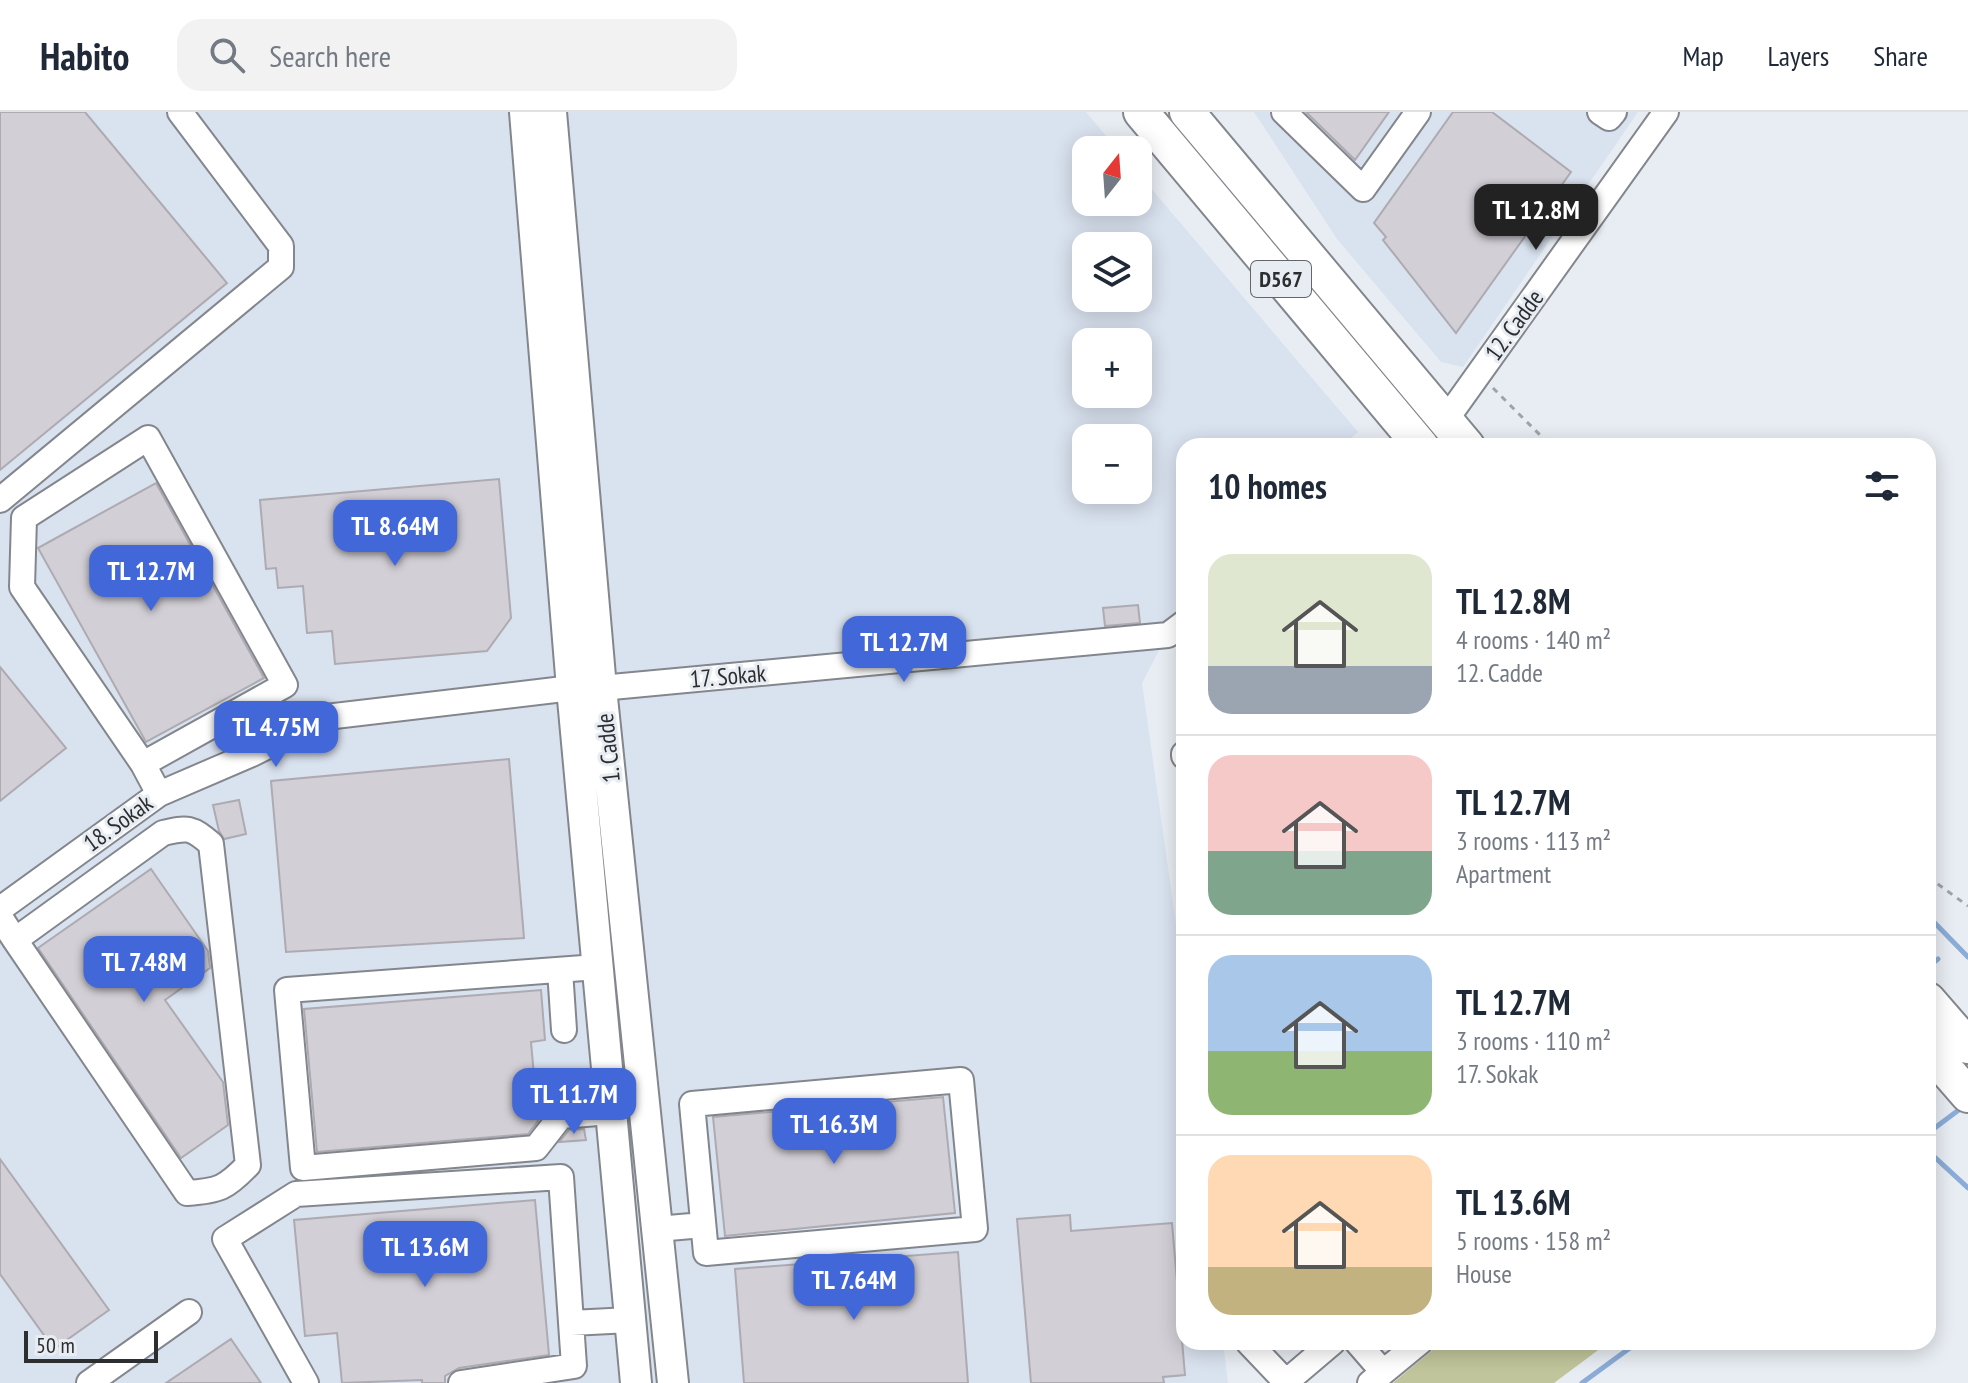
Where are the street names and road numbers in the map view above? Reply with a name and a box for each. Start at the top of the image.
road number: D567 [1251,261,1311,297]
street label: 12. Cadde [1478,283,1550,367]
street label: 17. Sokak [689,657,768,695]
street label: 1. Cadde [589,712,627,784]
street label: 18. Sokak [77,787,159,859]

